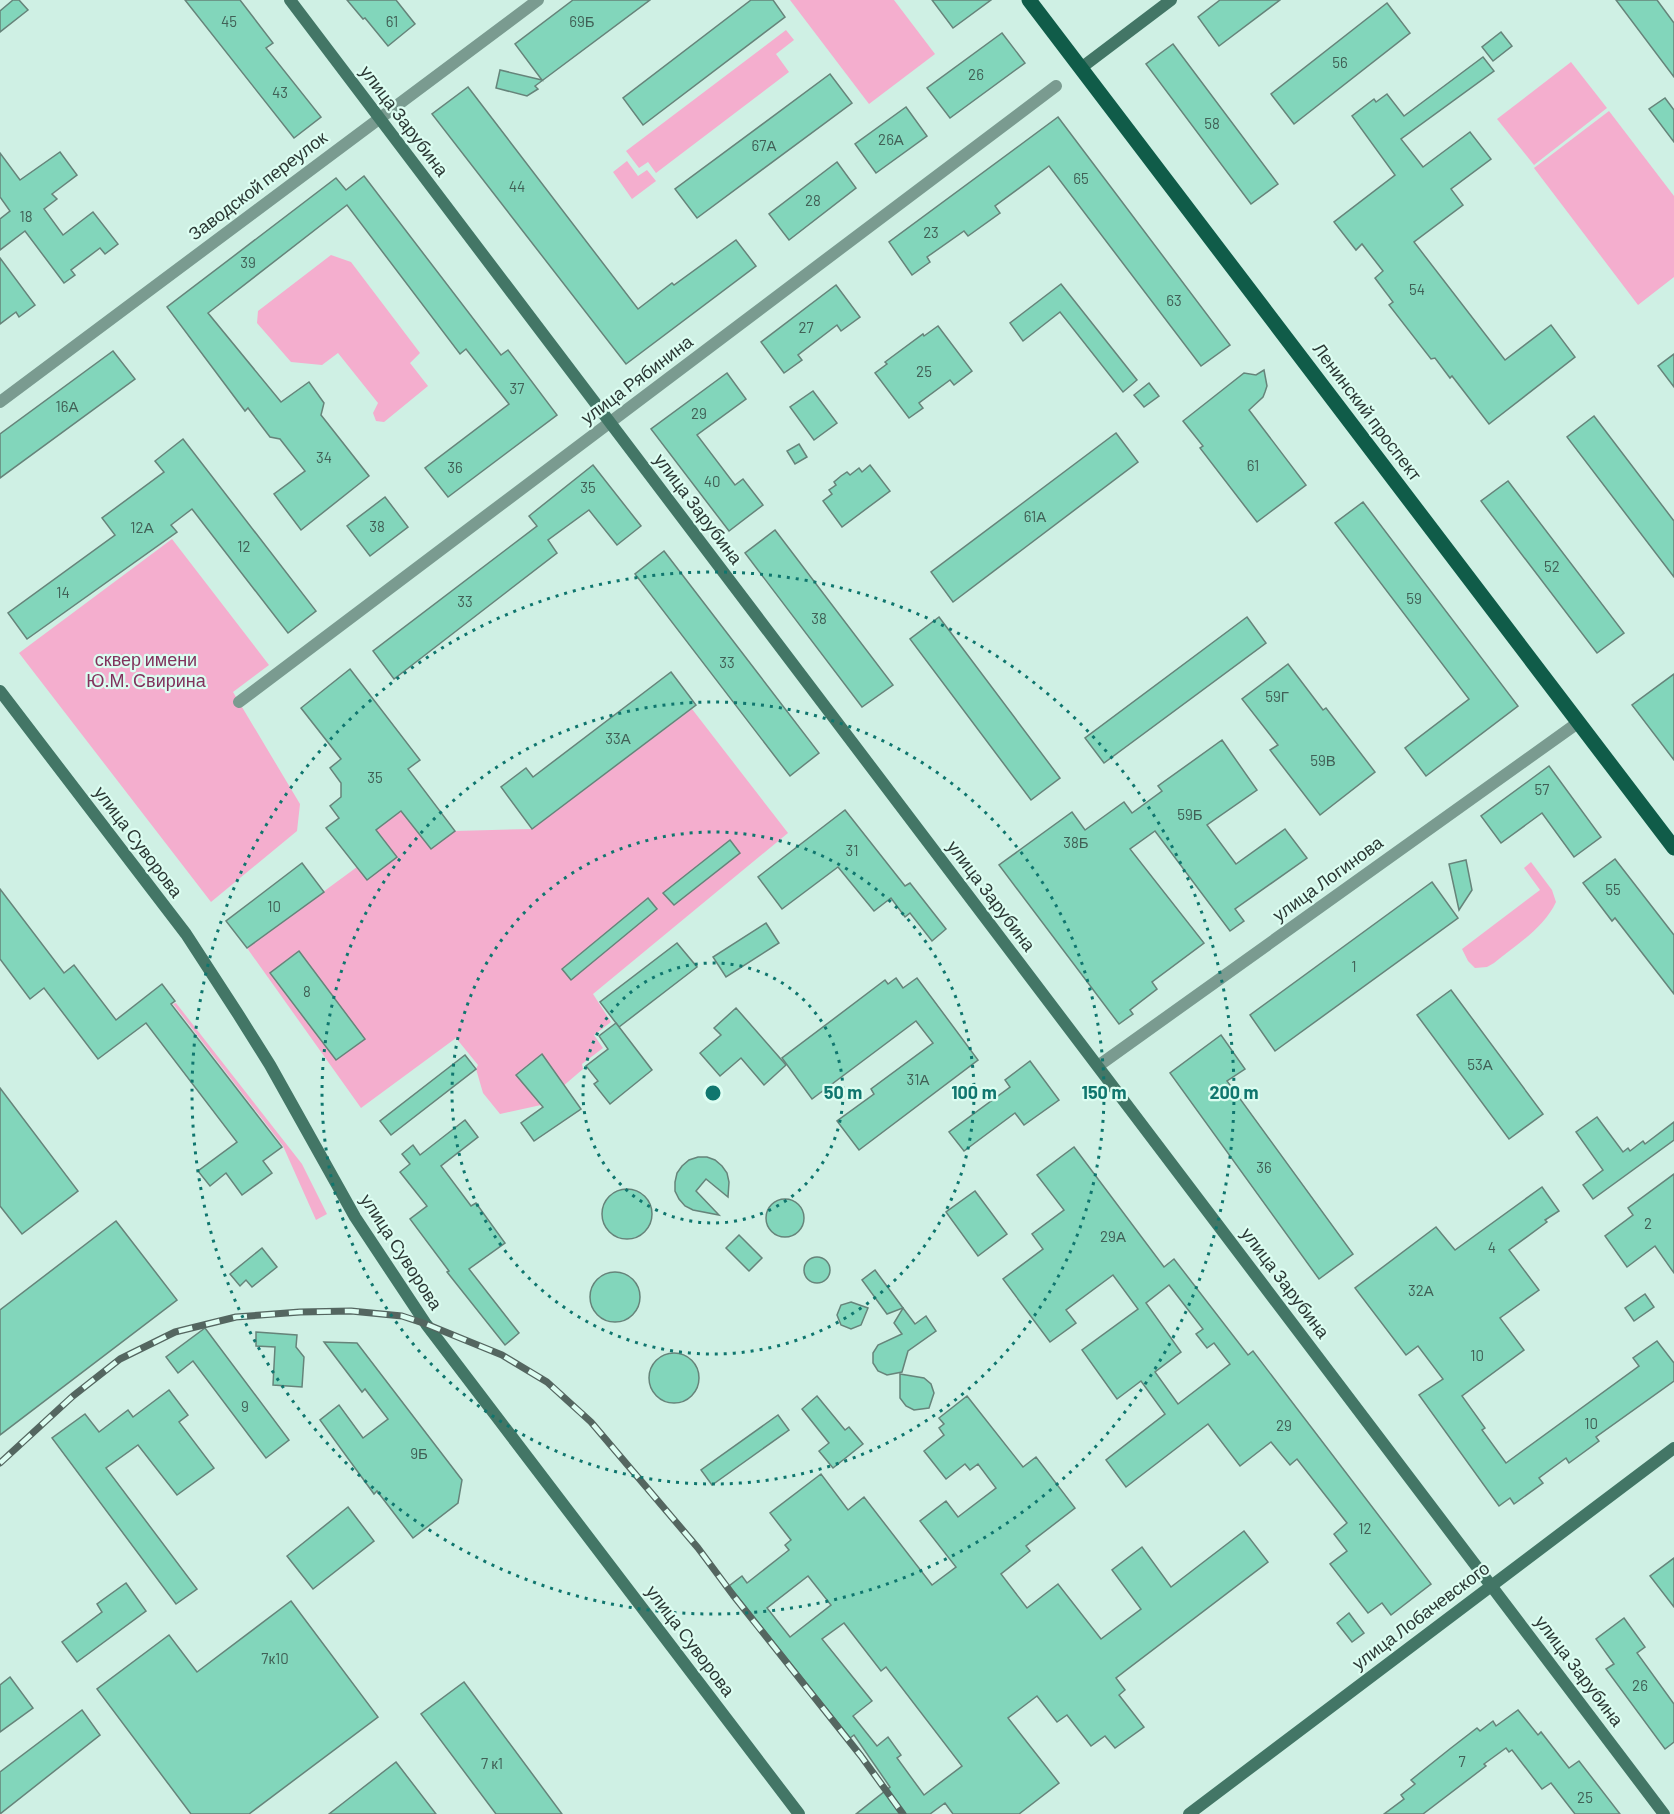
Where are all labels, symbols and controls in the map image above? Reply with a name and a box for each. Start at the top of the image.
house number: 45 [221,12,237,30]
house number: 61 [386,12,398,30]
house number: 69Б [569,12,595,30]
house number: 56 [1332,53,1348,71]
street label: улица Зарубина [356,61,454,181]
house number: 26 [968,65,984,83]
house number: 43 [272,83,288,101]
house number: 58 [1204,114,1220,132]
street label: Заводской переулок [184,126,331,245]
house number: 26А [878,130,904,148]
house number: 67А [752,136,776,154]
house number: 65 [1073,169,1089,187]
house number: 44 [509,177,525,195]
house number: 28 [805,191,821,209]
house number: 18 [19,207,33,225]
house number: 23 [923,223,939,241]
house number: 39 [240,253,256,271]
house number: 54 [1409,280,1425,298]
house number: 63 [1166,291,1182,309]
house number: 27 [798,318,814,336]
street label: улица Рябинина [576,329,698,428]
street label: Ленинский проспект [1309,338,1427,485]
house number: 25 [916,362,932,380]
house number: 37 [510,379,524,397]
house number: 16А [56,397,78,415]
house number: 29 [691,404,707,422]
house number: 34 [316,448,332,466]
street label: улица Зарубина [650,449,748,569]
house number: 61 [1247,456,1259,474]
house number: 36 [447,458,463,476]
house number: 40 [704,472,720,490]
house number: 35 [580,478,596,496]
house number: 61А [1024,507,1046,525]
house number: 38 [369,517,385,535]
house number: 12А [130,518,154,536]
house number: 12 [237,537,251,555]
house number: 52 [1544,557,1560,575]
house number: 14 [56,583,70,601]
house number: 59 [1406,589,1422,607]
house number: 33 [457,592,473,610]
house number: 38 [811,609,827,627]
park label: сквер имени Ю.М. Свирина [86,648,207,691]
house number: 33 [719,653,735,671]
house number: 59Г [1265,687,1289,705]
house number: 33А [605,729,631,747]
house number: 59В [1310,751,1336,769]
house number: 35 [367,768,383,786]
house number: 57 [1535,780,1549,798]
street label: улица Суворова [90,781,188,902]
house number: 59Б [1177,805,1203,823]
street label: улица Логинова [1268,830,1388,926]
house number: 38Б [1063,833,1089,851]
street label: улица Зарубина [943,836,1041,956]
house number: 31 [846,841,858,859]
house number: 55 [1605,880,1621,898]
house number: 10 [267,897,281,915]
house number: 1 [1351,957,1357,975]
house number: 8 [303,982,311,1000]
house number: 53А [1467,1055,1493,1073]
house number: 31А [907,1070,929,1088]
text: 50 m [824,1081,862,1103]
text: 100 m [951,1081,997,1103]
text: 150 m [1082,1081,1126,1103]
text: 200 m [1209,1081,1259,1103]
centre of rings [703,1083,723,1103]
house number: 36 [1256,1158,1272,1176]
street label: улица Суворова [356,1189,448,1314]
house number: 2 [1644,1214,1652,1232]
street label: улица Зарубина [1237,1223,1335,1343]
house number: 29А [1100,1227,1126,1245]
house number: 4 [1488,1238,1496,1256]
house number: 32А [1408,1281,1434,1299]
house number: 10 [1470,1346,1484,1364]
house number: 9 [241,1397,249,1415]
house number: 10 [1584,1414,1598,1432]
house number: 29 [1276,1416,1292,1434]
house number: 9Б [410,1444,428,1462]
house number: 12 [1358,1519,1372,1537]
street label: улица Лобачевского [1347,1556,1493,1674]
street label: улица Суворова [642,1580,740,1701]
street label: улица Зарубина [1531,1611,1629,1731]
house number: 7к10 [261,1649,289,1667]
house number: 26 [1632,1676,1648,1694]
house number: 7 [1458,1752,1466,1770]
house number: 7 к1 [481,1754,503,1772]
house number: 25 [1577,1788,1593,1806]

